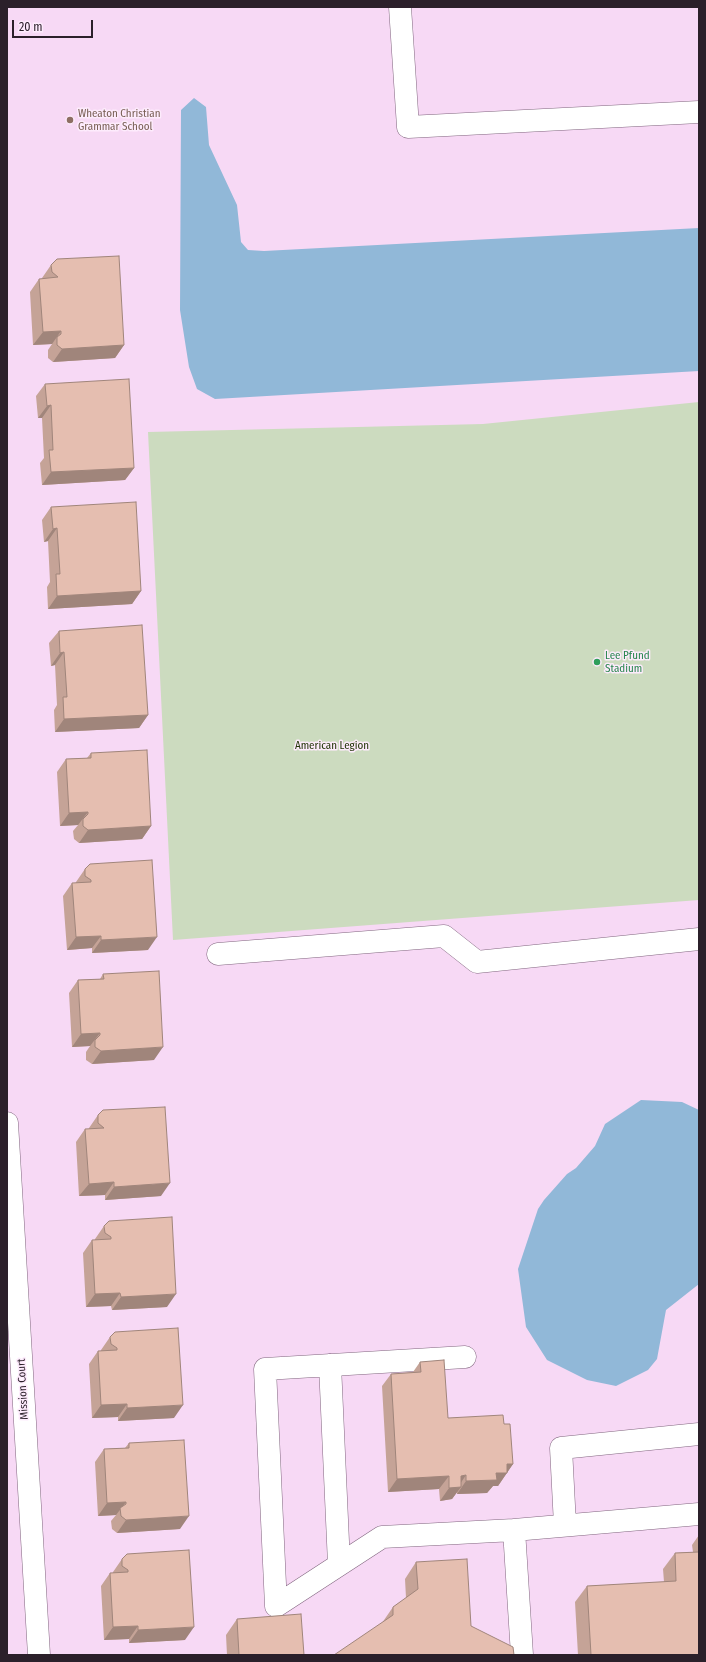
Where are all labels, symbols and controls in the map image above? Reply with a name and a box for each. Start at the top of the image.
scale bar [14,12,95,38]
text: 20 m [19,20,43,34]
place label: Wheaton Christian Grammar School [78,107,160,133]
marker: Wheaton Christian Grammar School [65,115,75,125]
place label: Lee Pfund Stadium [605,649,650,675]
marker: Lee Pfund Stadium [592,657,602,667]
park label: American Legion [295,739,369,753]
street label: Mission Court [15,1358,31,1420]

